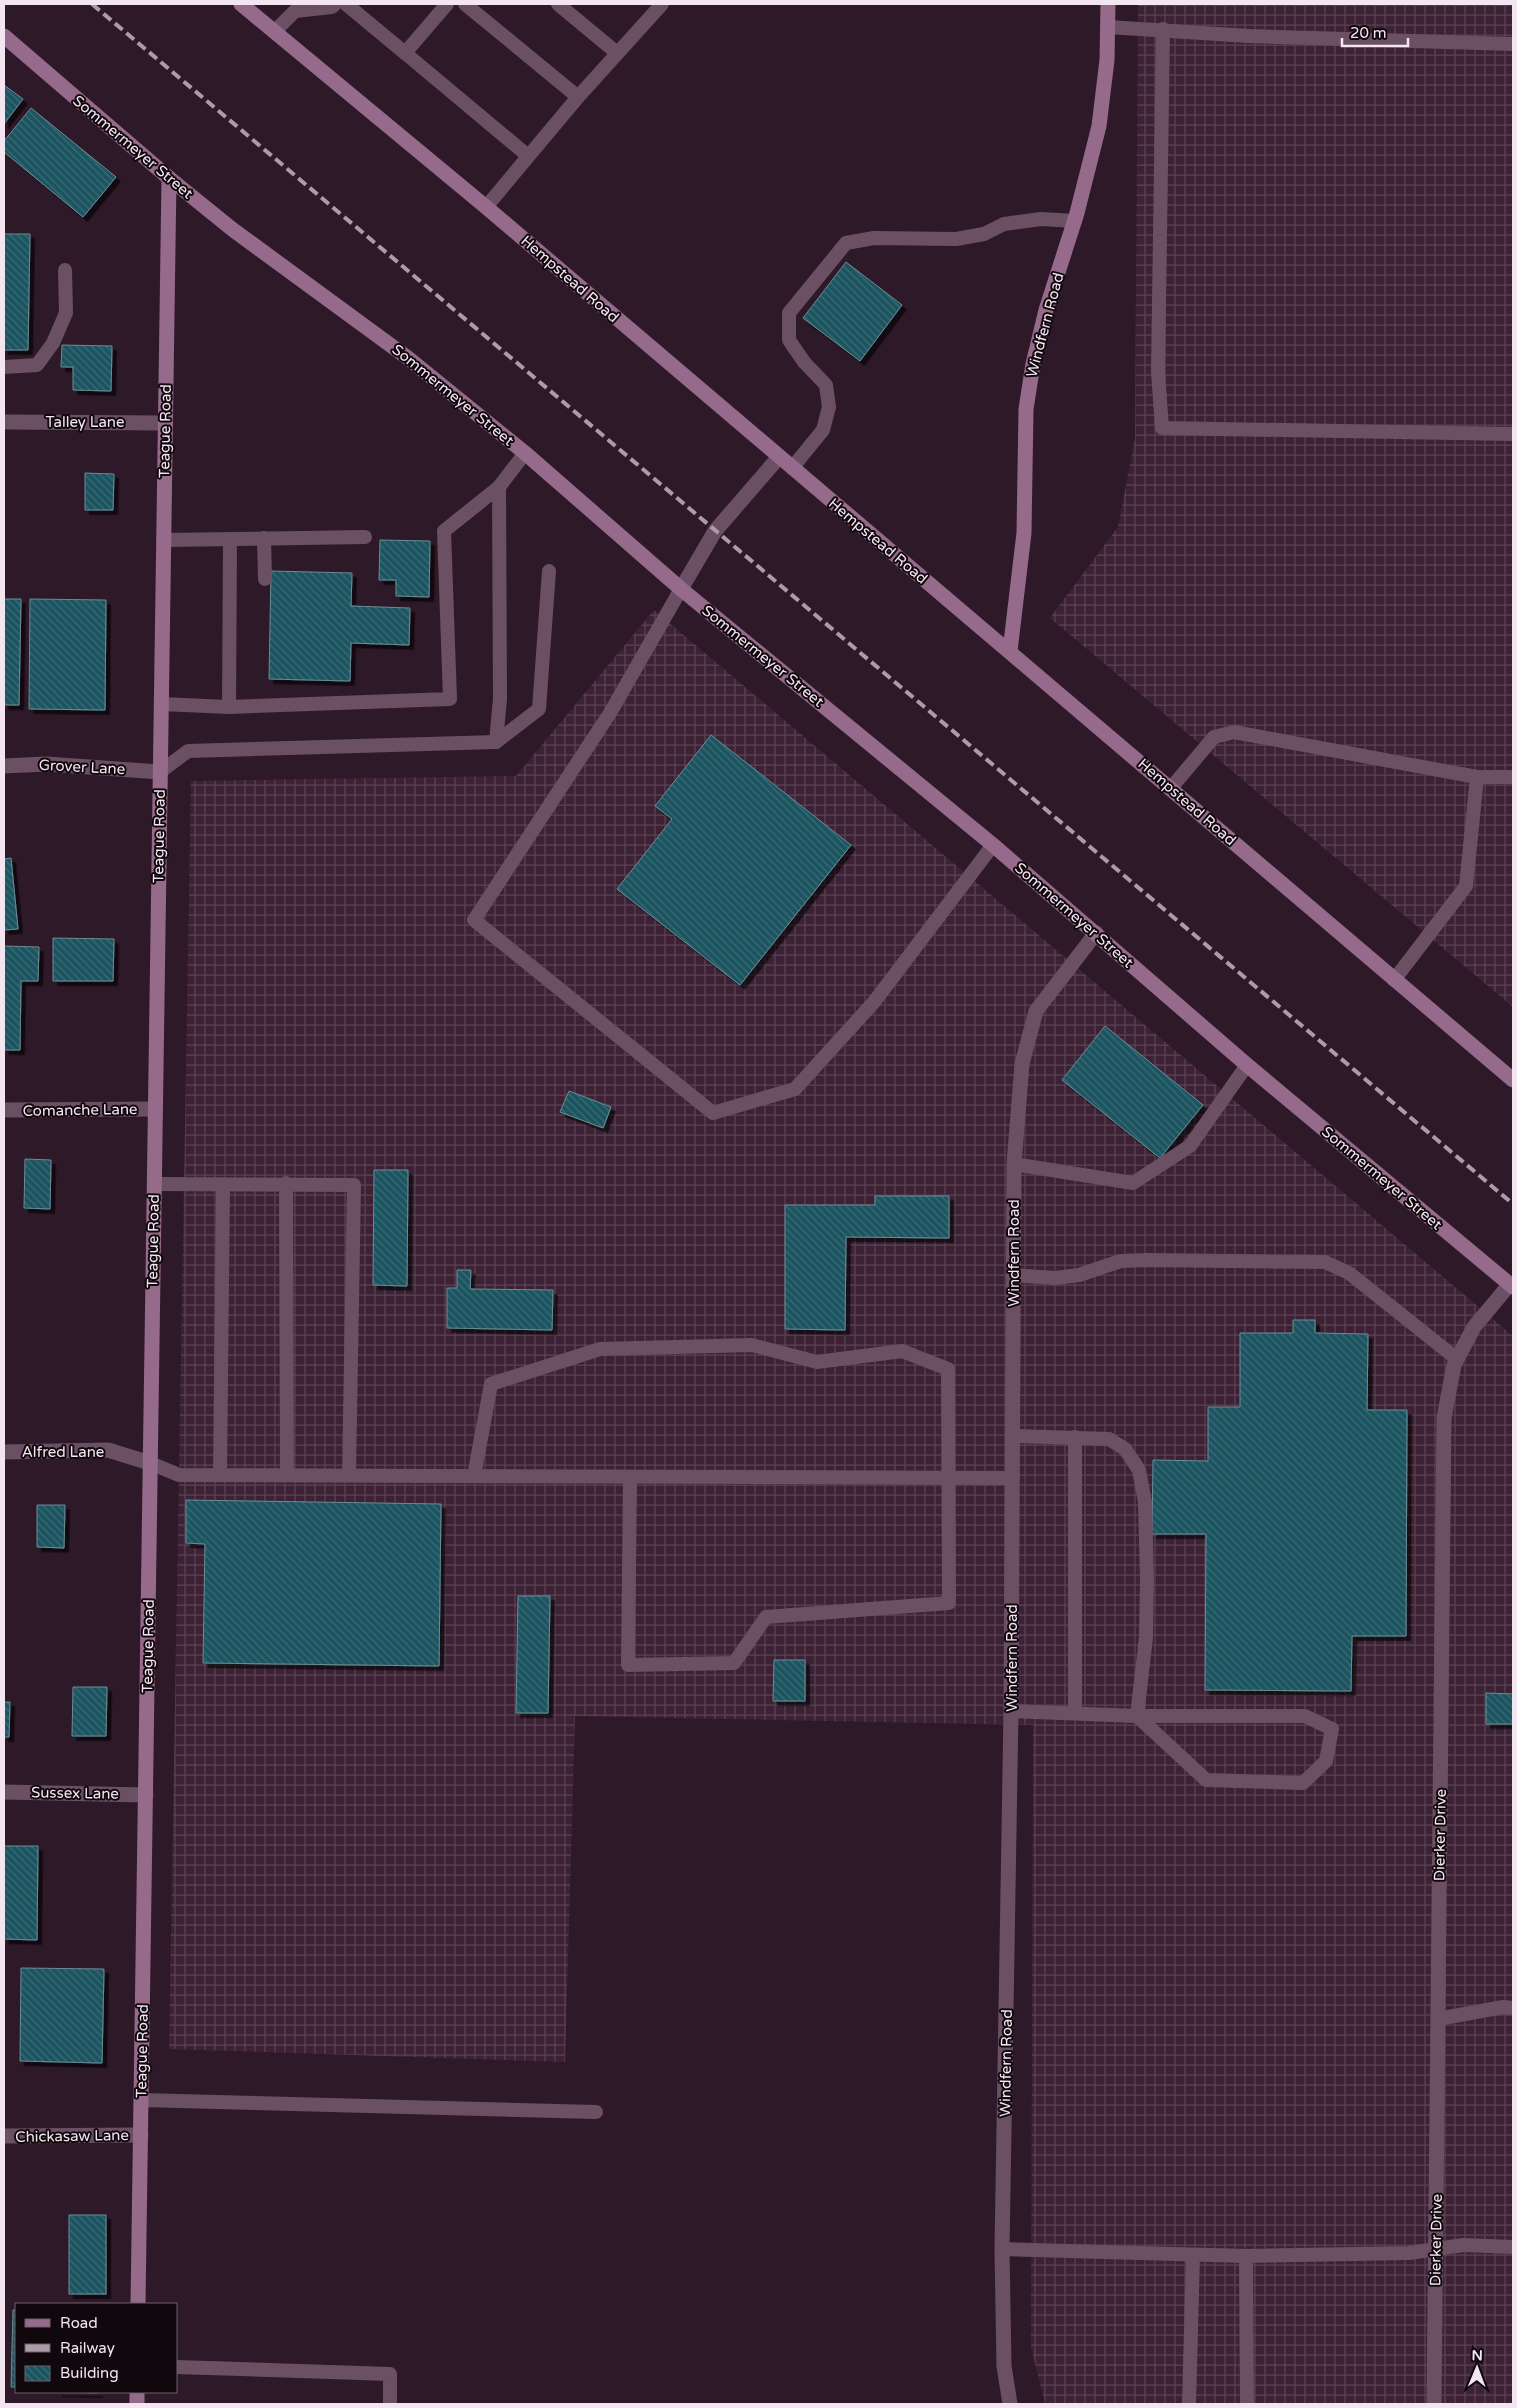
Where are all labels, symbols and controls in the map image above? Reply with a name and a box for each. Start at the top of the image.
scale bar [1342,15,1408,47]
text: 20 m [1350,24,1387,42]
street label: Sommermeyer Street [69,91,197,203]
street label: Hempstead Road [517,232,623,326]
street label: Windfern Road [1022,271,1068,379]
street label: Sommermeyer Street [389,340,518,450]
street label: Teague Road [155,384,175,478]
street label: Talley Lane [46,413,124,431]
street label: Hempstead Road [825,494,931,588]
street label: Sommermeyer Street [699,601,828,711]
street label: Hempstead Road [1134,755,1240,849]
street label: Grover Lane [38,756,126,778]
street label: Teague Road [149,789,169,883]
street label: Sommermeyer Street [1011,859,1137,972]
street label: Comanche Lane [22,1100,138,1120]
street label: Sommermeyer Street [1318,1122,1446,1234]
street label: Teague Road [143,1194,163,1288]
street label: Windfern Road [1005,1199,1023,1307]
street label: Alfred Lane [22,1443,104,1461]
street label: Teague Road [138,1599,158,1693]
street label: Windfern Road [1003,1604,1021,1712]
street label: Sussex Lane [31,1783,119,1803]
street label: Dierker Drive [1430,1789,1450,1881]
street label: Teague Road [132,2004,152,2098]
street label: Windfern Road [996,2009,1016,2117]
street label: Chickasaw Lane [15,2126,129,2146]
street label: Dierker Drive [1426,2194,1446,2286]
legend [15,2303,178,2393]
text: Road [60,2314,98,2332]
text: Railway [60,2339,115,2357]
north arrow [1452,2343,1502,2393]
text: N [1471,2347,1483,2364]
text: Building [60,2364,119,2382]

